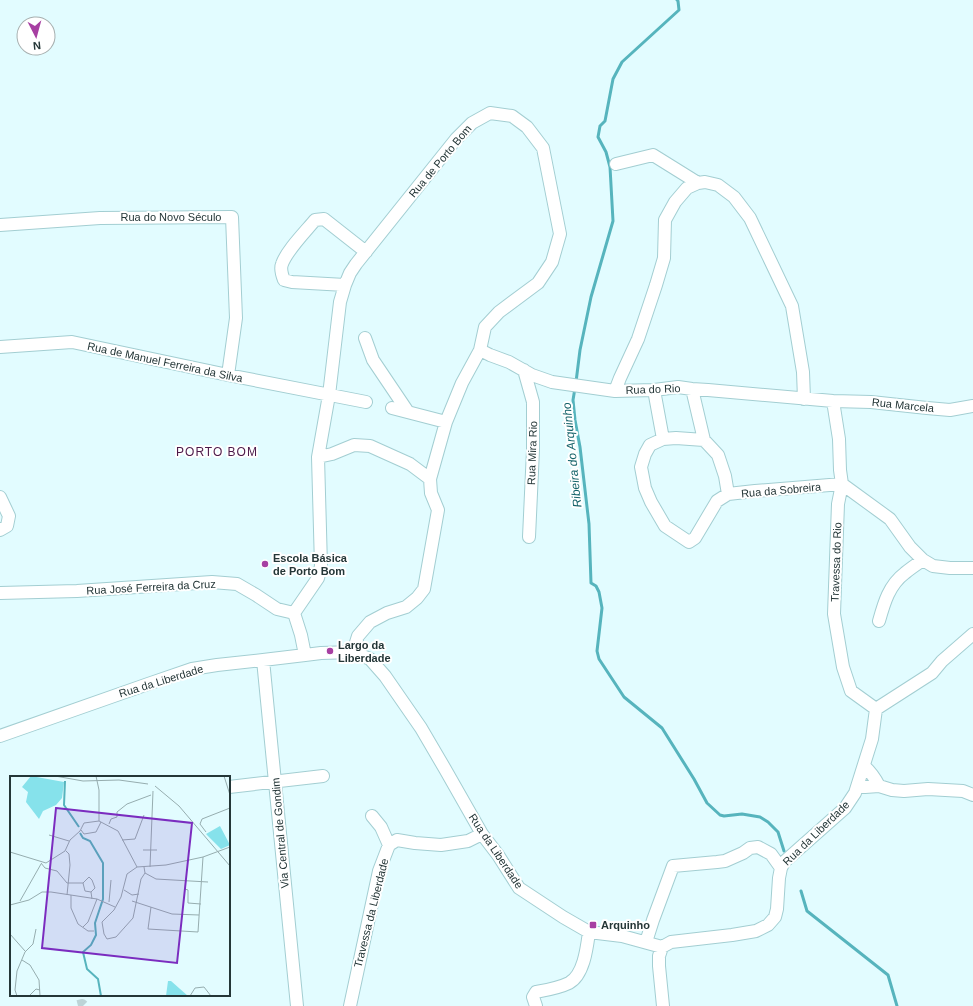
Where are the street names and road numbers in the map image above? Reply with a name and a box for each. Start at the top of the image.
street label: Rua de Porto Bom [406,122,474,200]
street label: Rua do Novo Século [121,211,221,223]
street label: Rua de Manuel Ferreira da Silva [86,340,245,385]
street label: Rua do Rio [625,382,681,396]
street label: Rua Marcela [871,396,936,414]
street label: Rua Mira Rio [525,421,539,485]
street label: Rua da Sobreira [741,480,822,499]
street label: Travessa do Rio [829,522,843,602]
street label: Rua José Ferreira da Cruz [86,578,216,596]
street label: Rua da Liberdade [117,662,205,700]
street label: Via Central de Gondim [269,777,291,889]
street label: Rua da Liberdade [780,798,852,868]
street label: Rua da Liberdade [467,811,525,891]
street label: Travessa da Liberdade [352,857,390,969]

